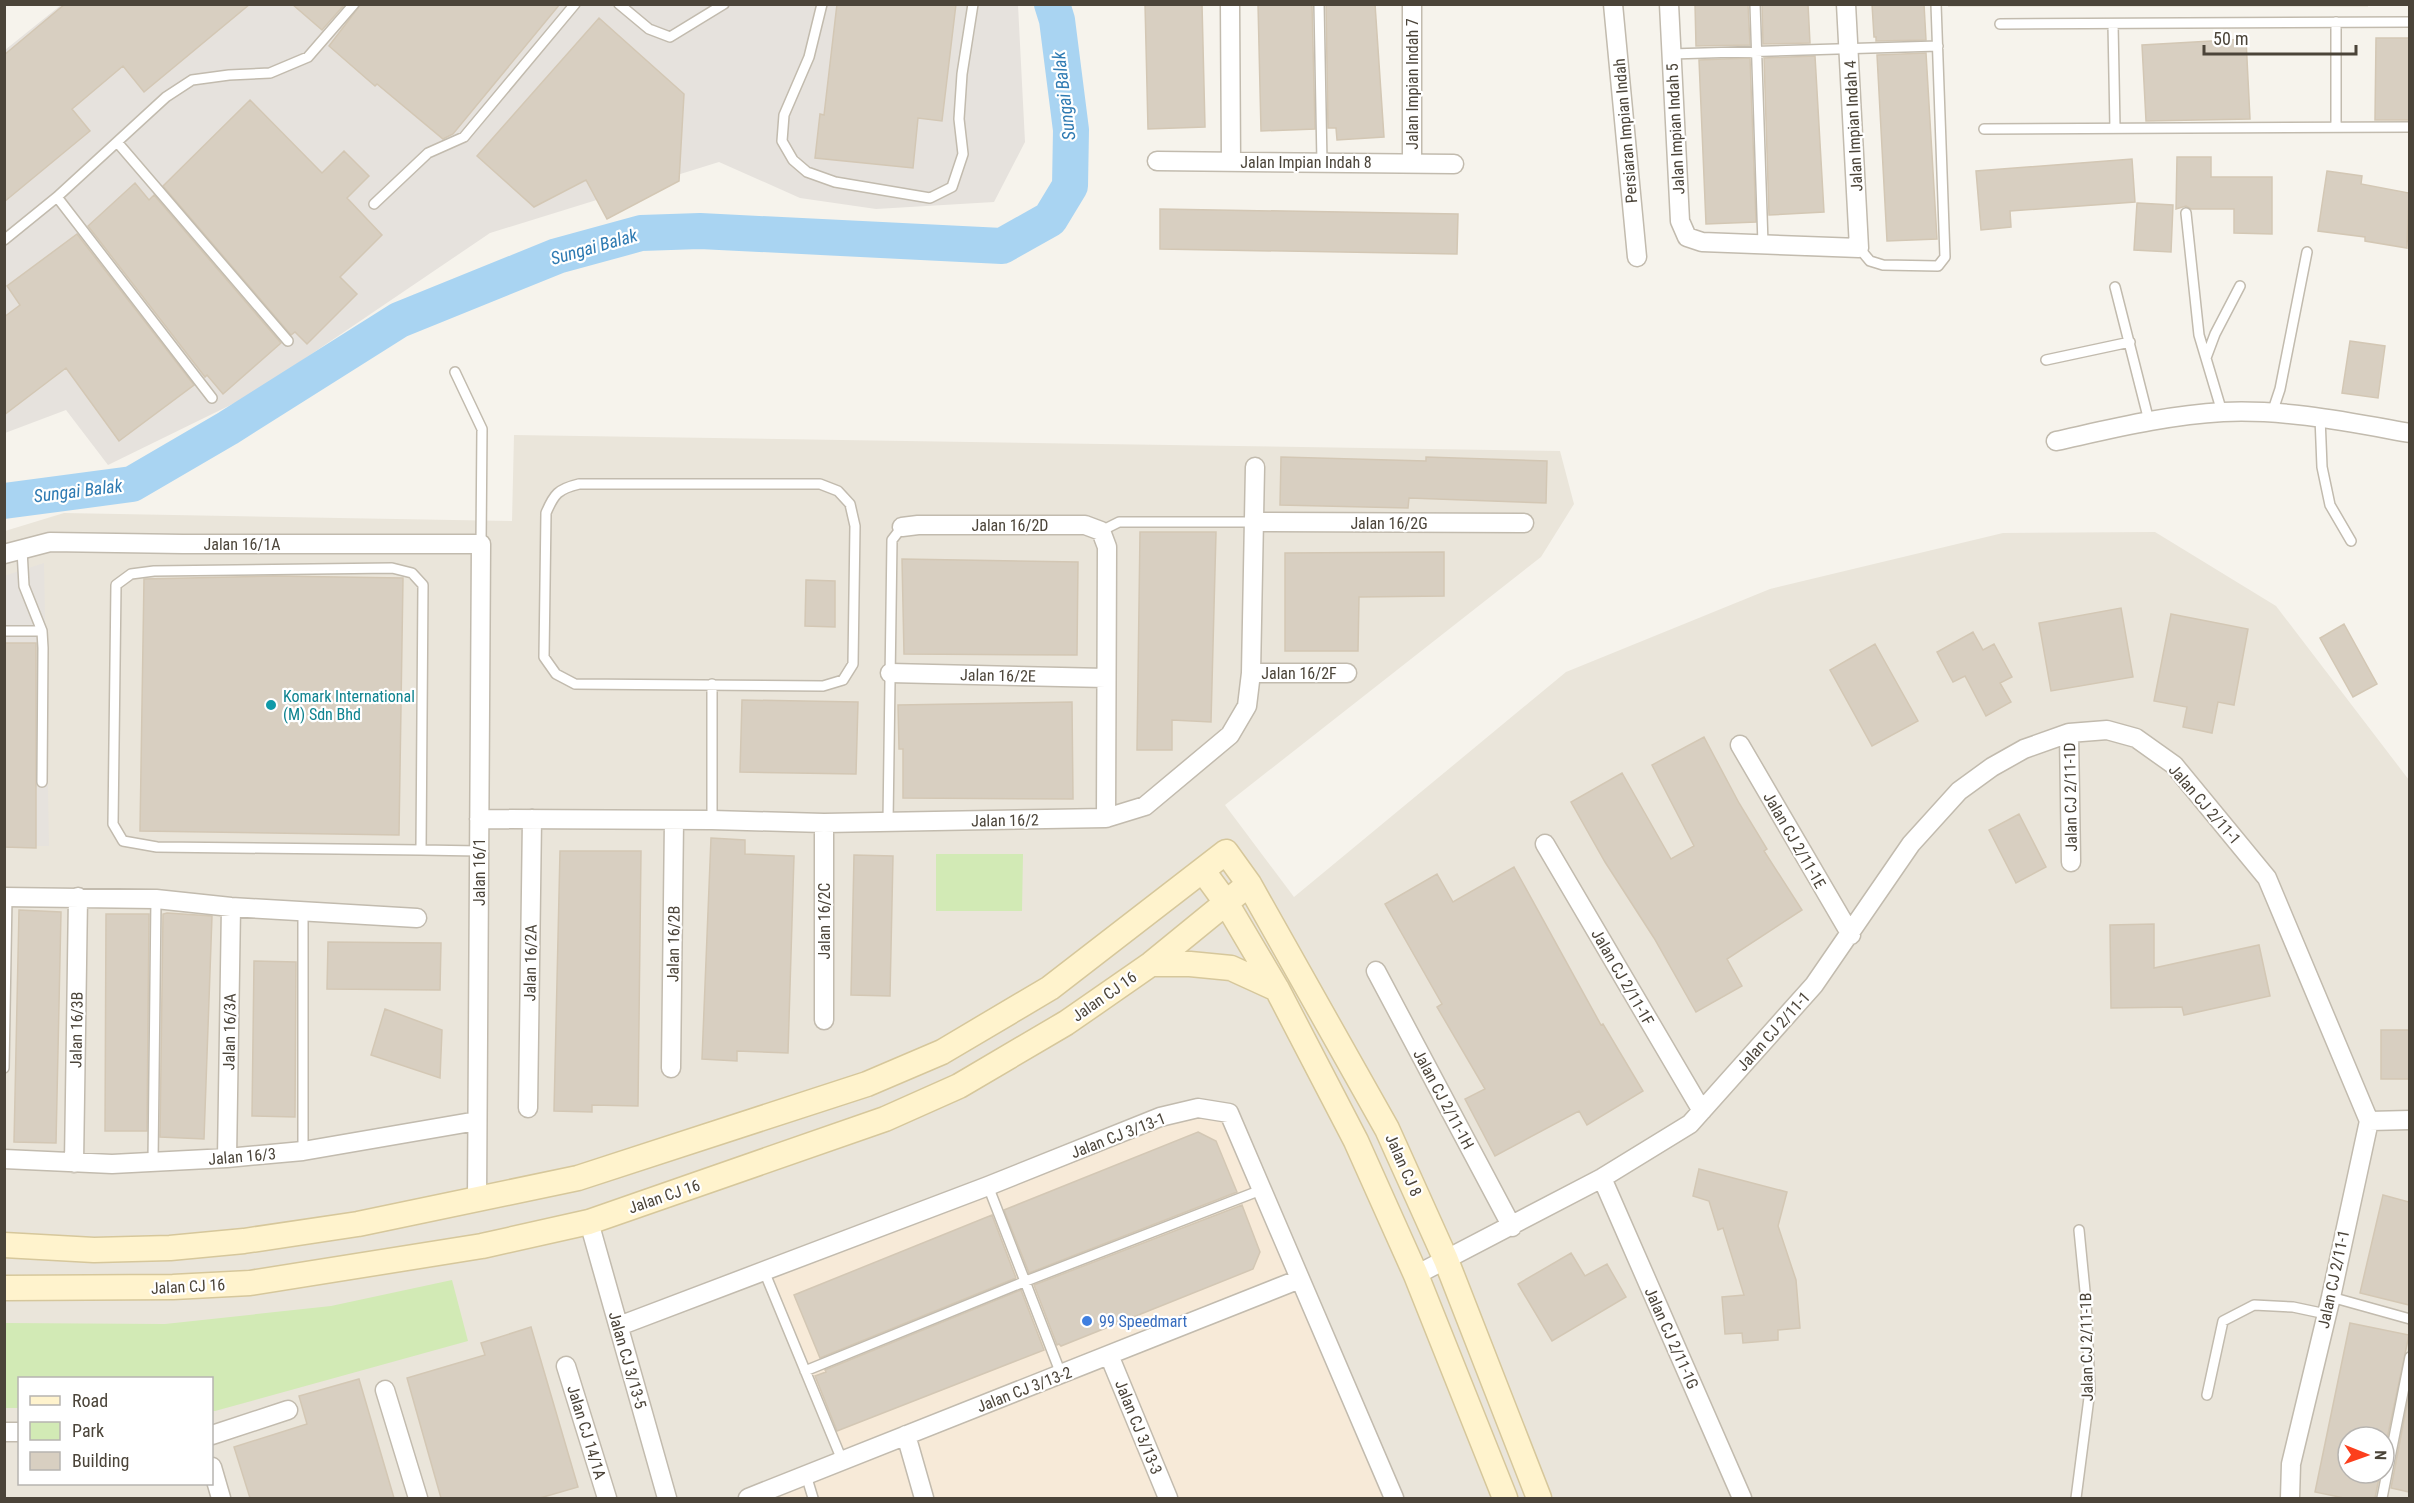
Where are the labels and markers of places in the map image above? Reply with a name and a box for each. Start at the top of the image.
place label: Komark International (M) Sdn Bhd [283,687,415,724]
marker: Komark International (M) Sdn Bhd [264,698,278,712]
place label: 99 Speedmart [1099,1312,1188,1331]
marker: 99 Speedmart [1080,1314,1094,1328]

